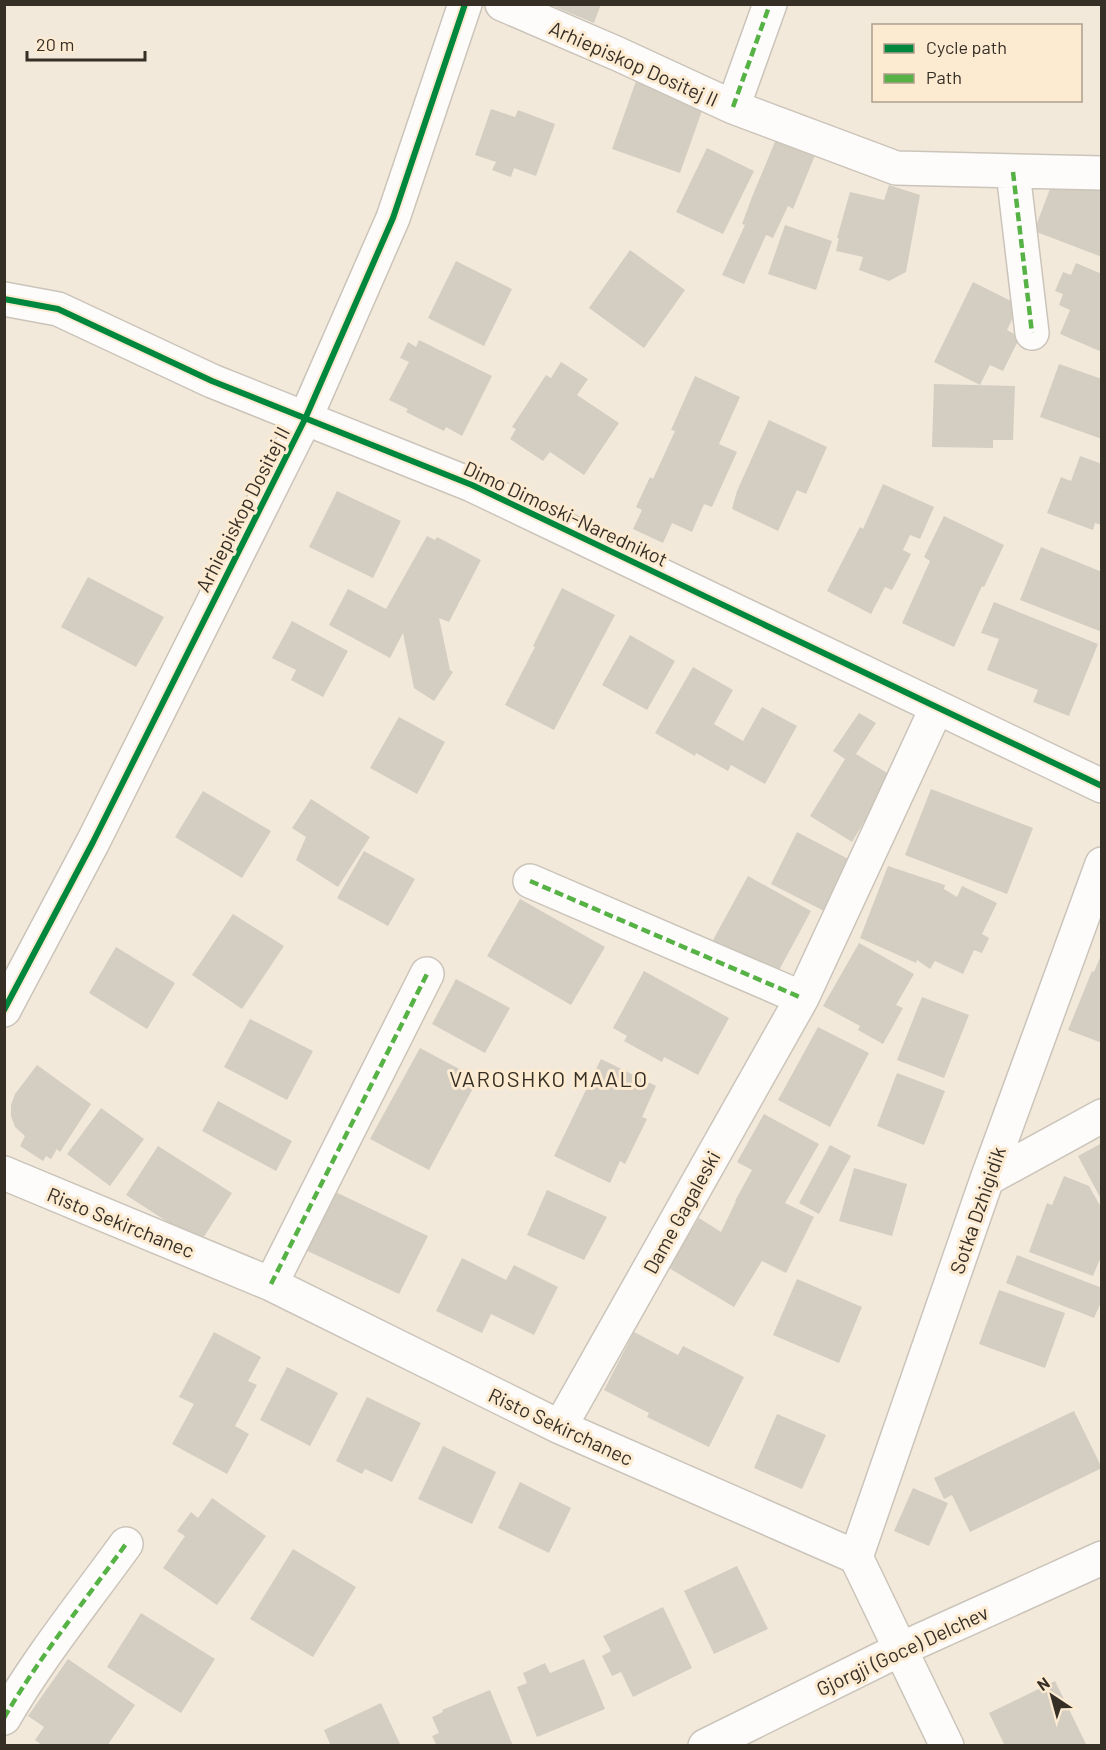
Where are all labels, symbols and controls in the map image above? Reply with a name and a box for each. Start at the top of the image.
street label: Arhiepiskop Dositej II [546,15,722,111]
scale bar [27,24,146,62]
legend [872,24,1082,102]
text: 20 m [36,33,74,55]
text: Cycle path [926,36,1007,58]
text: Path [926,66,962,88]
street label: Arhiepiskop Dositej II [190,422,294,596]
street label: Dimo Dimoski-Narednikot [460,455,672,571]
district label: VAROSHKO MAALO [449,1065,649,1091]
street label: Sotka Dzhigidik [944,1143,1010,1277]
street label: Dame Gagaleski [637,1146,725,1278]
street label: Risto Sekirchanec [44,1182,198,1262]
street label: Risto Sekirchanec [485,1382,637,1470]
street label: Gjorgji (Goce) Delchev [812,1600,992,1700]
north arrow [1022,1666,1082,1726]
text: N [1033,1673,1053,1694]

